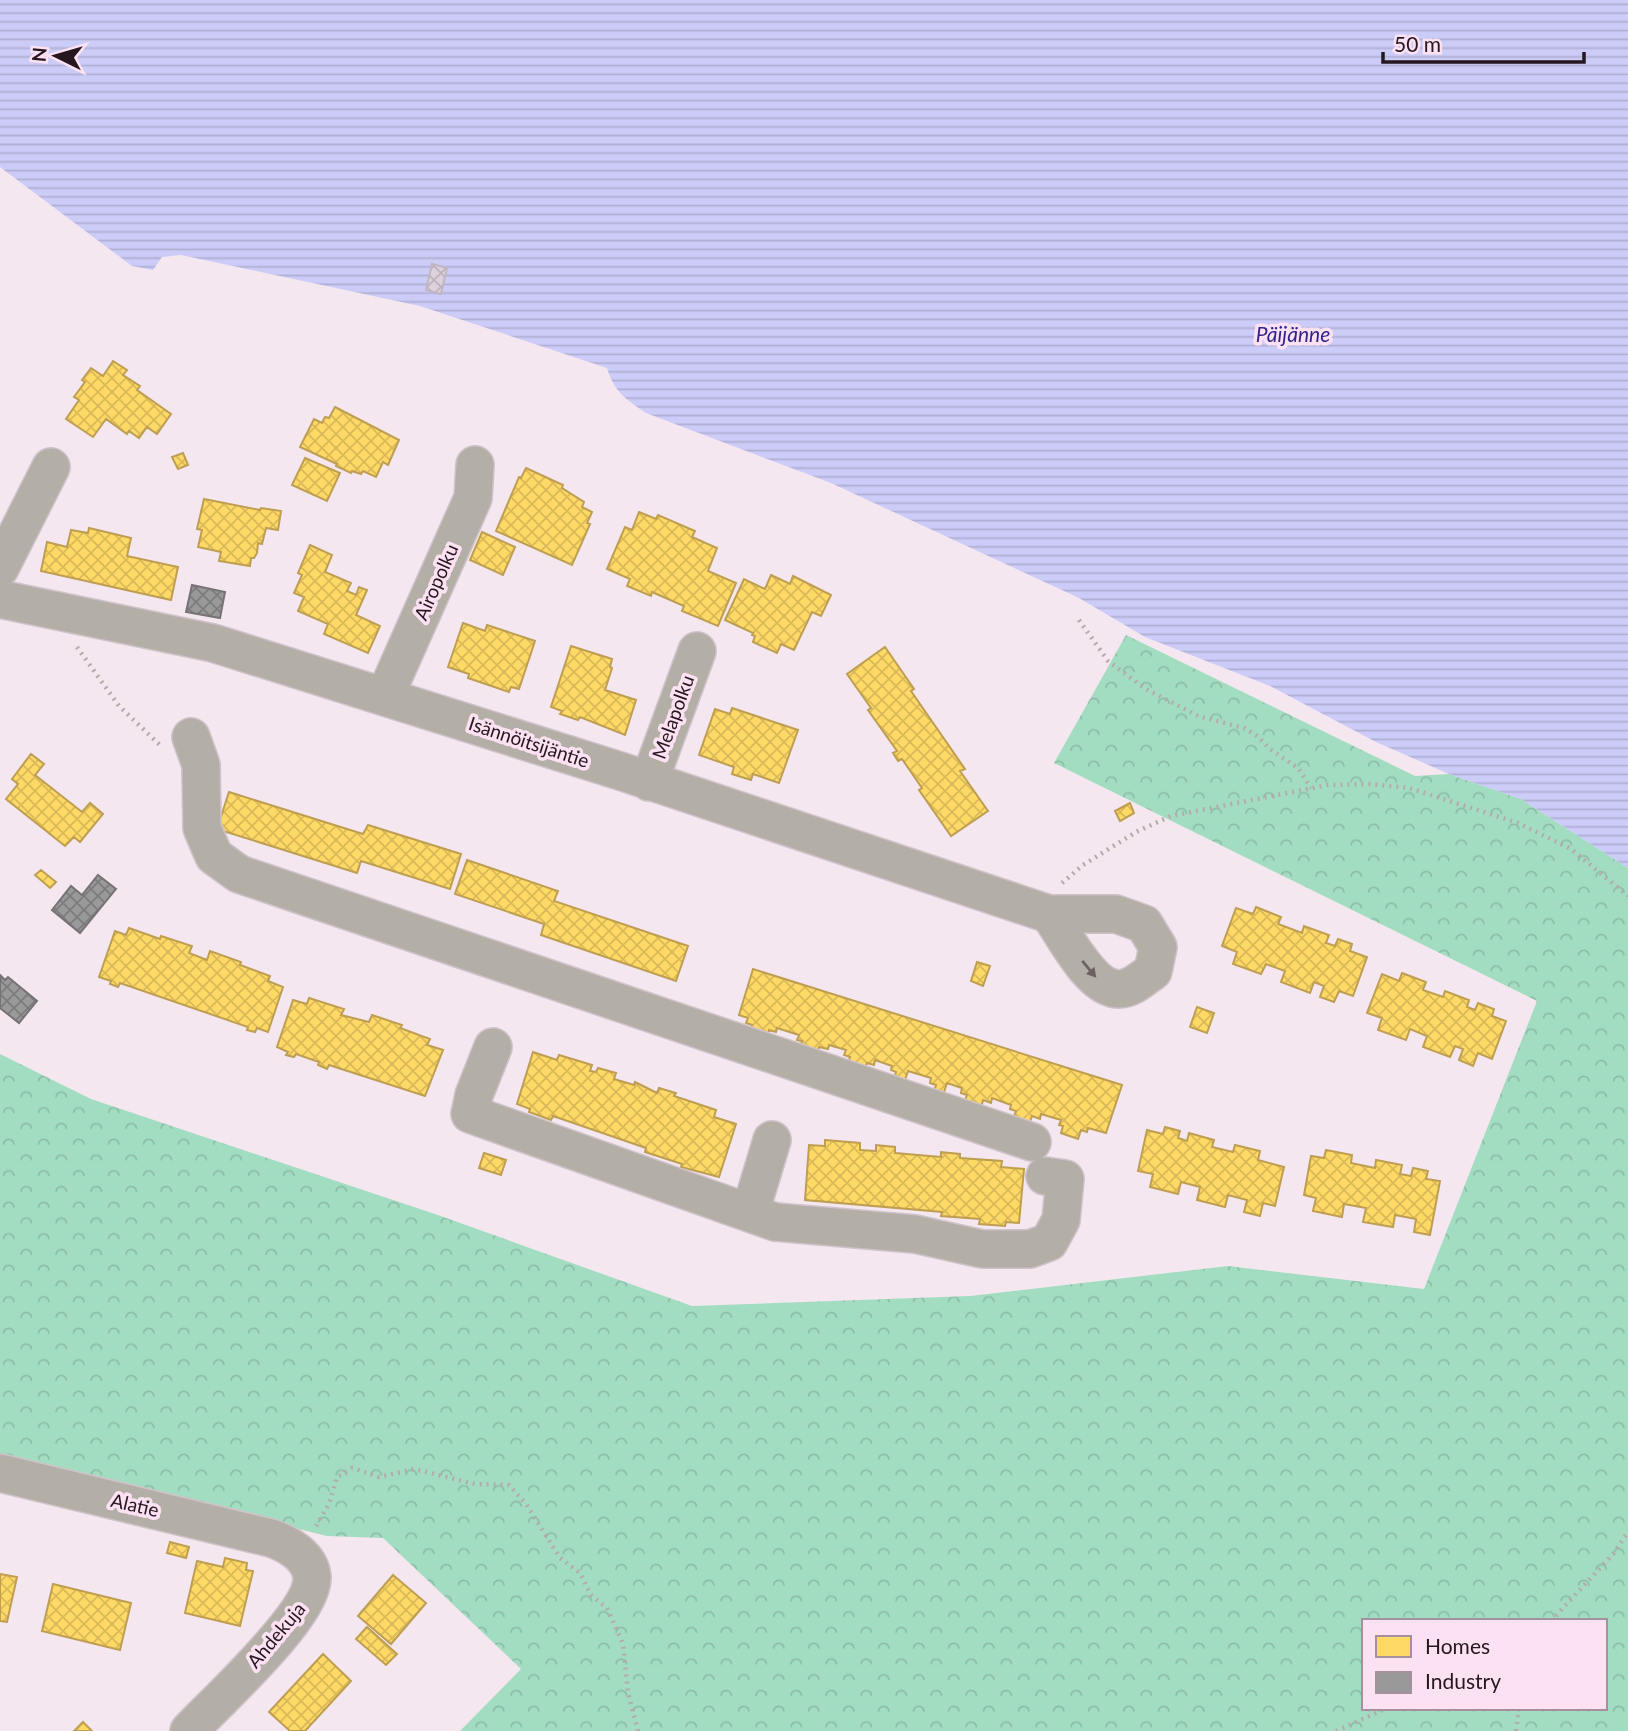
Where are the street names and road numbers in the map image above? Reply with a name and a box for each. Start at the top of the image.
street label: Airopolku [409,540,462,623]
street label: Melapolku [647,672,698,762]
street label: Isännöitsijäntie [466,711,592,772]
street label: Alatie [109,1488,161,1521]
street label: Ahdekuja [242,1597,310,1672]

